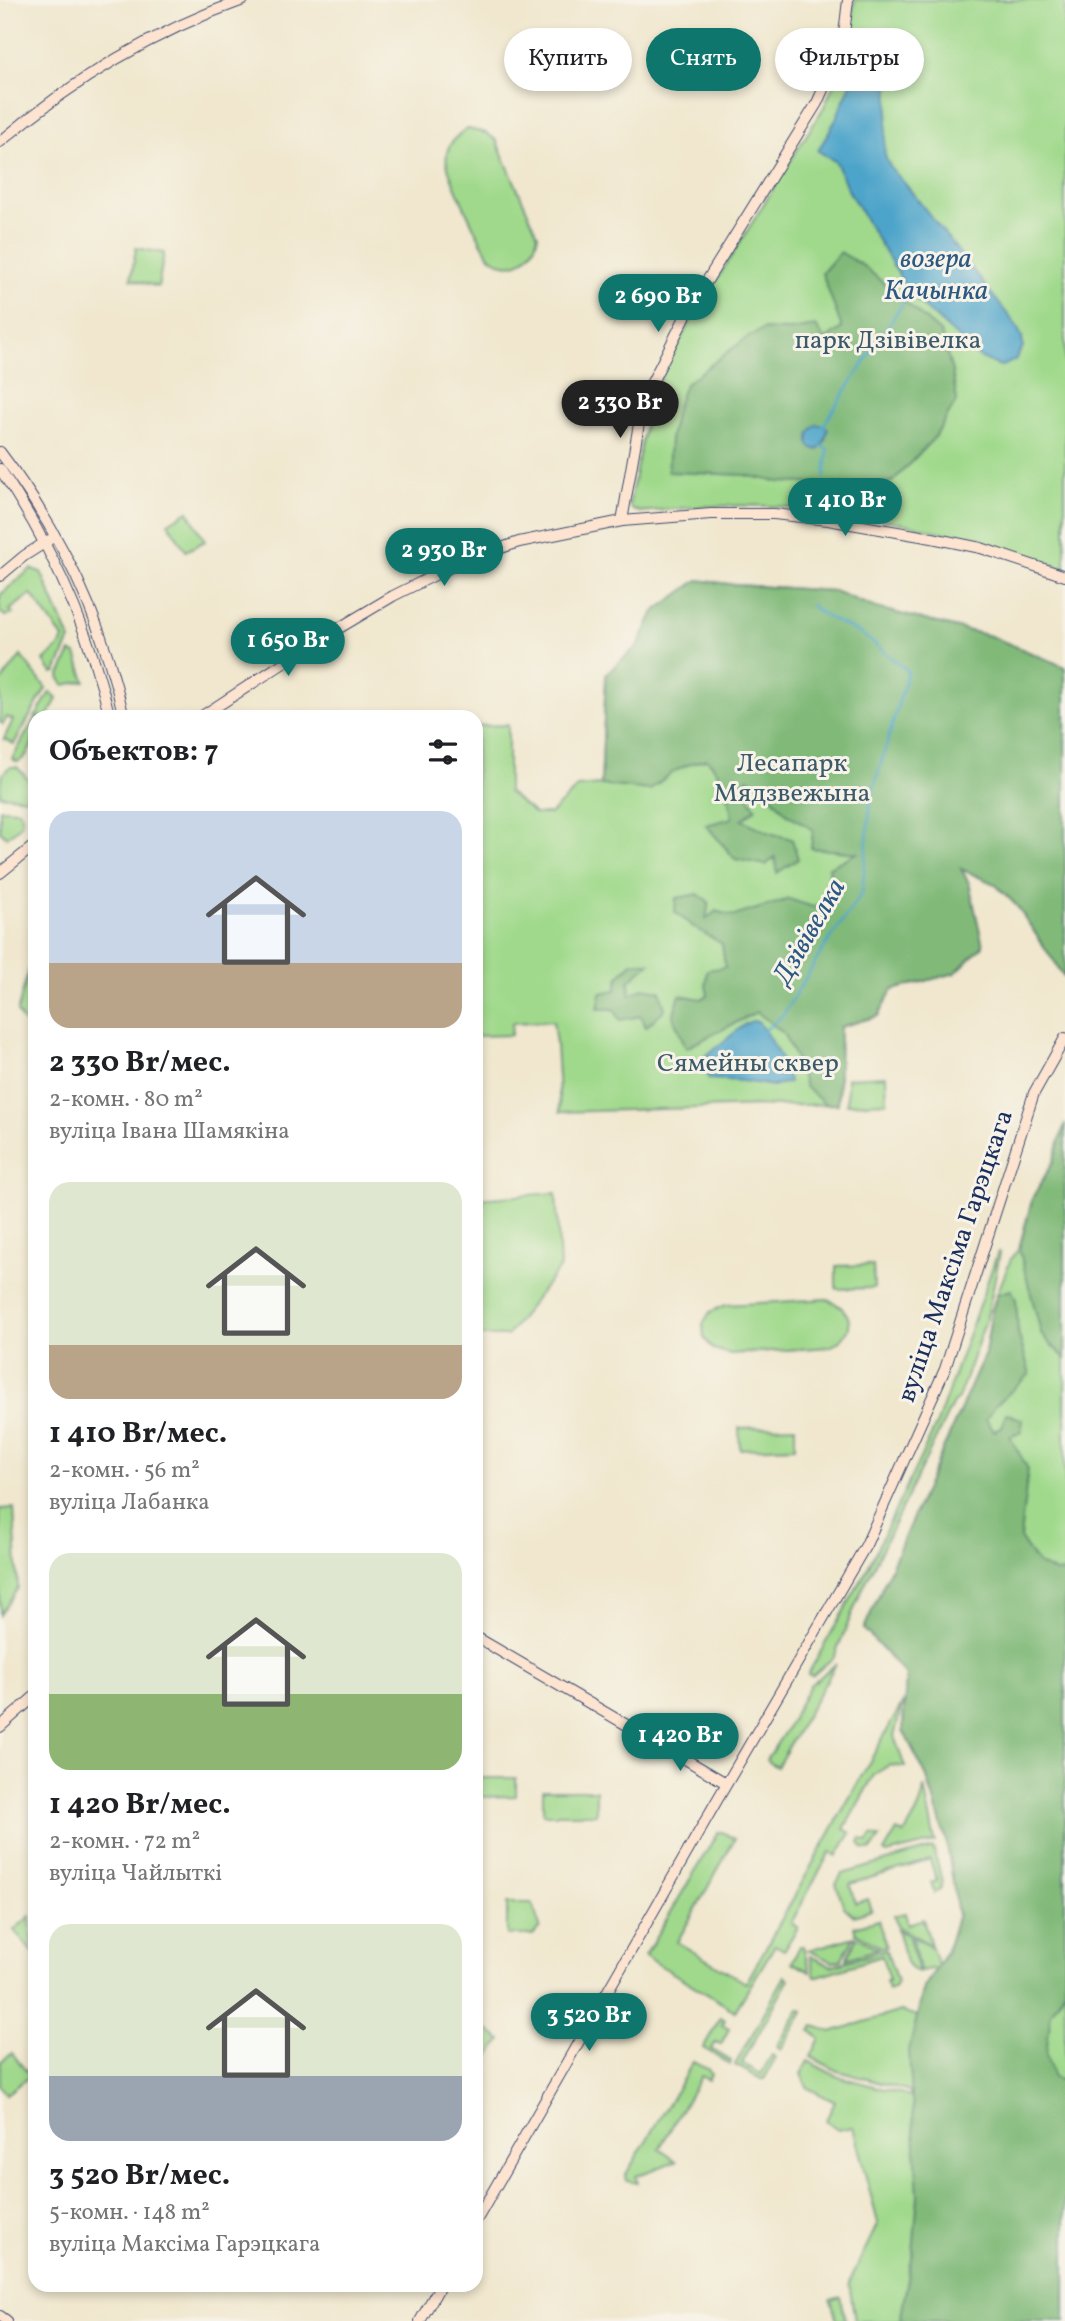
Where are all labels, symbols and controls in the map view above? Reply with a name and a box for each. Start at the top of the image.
chip: Купить [504,28,632,91]
chip: Снять [646,28,761,91]
chip: Фильтры [775,28,924,91]
water label: возера Качынка [884,240,988,311]
pin: 2 690 Br [586,274,730,334]
text: 2 690 Br [614,281,702,313]
park label: парк Дзівівелка [795,323,981,359]
pin: 2 330 Br [548,380,692,440]
text: 2 330 Br [578,387,662,419]
pin: 1 410 Br [773,478,917,538]
text: 1 410 Br [804,485,886,517]
pin: 2 930 Br [372,528,516,588]
text: 2 930 Br [401,535,487,567]
pin: 1 650 Br [216,618,360,678]
text: 1 650 Br [247,625,329,657]
text: Объектов: 7 [49,731,219,773]
icon: filters [424,733,462,771]
park label: Лесапарк Мядзвежына [713,746,871,812]
icon: home [193,857,319,983]
water label: Дзівівелка [763,872,856,994]
text: 2 330 Br/мес. [49,1042,231,1084]
park label: Сямейны сквер [657,1046,839,1082]
text: 2-комн. · 80 m² [49,1084,203,1116]
street label: вуліца Максіма Гарэцкага [889,1105,1023,1407]
text: вуліца Івана Шамякіна [49,1116,290,1148]
icon: home [193,1228,319,1354]
text: 1 410 Br/мес. [49,1413,227,1455]
text: 2-комн. · 56 m² [49,1455,200,1487]
text: вуліца Лабанка [49,1487,210,1519]
icon: home [193,1599,319,1725]
pin: 1 420 Br [608,1714,752,1773]
text: 1 420 Br [638,1720,722,1752]
text: 1 420 Br/мес. [49,1784,231,1826]
text: 2-комн. · 72 m² [49,1826,200,1858]
text: вуліца Чайлыткі [49,1858,222,1890]
icon: home [193,1970,319,2096]
pin: 3 520 Br [517,1994,661,2053]
text: 3 520 Br [547,2000,631,2032]
text: 3 520 Br/мес. [49,2155,230,2197]
text: 5-комн. · 148 m² [49,2197,210,2229]
text: вуліца Максіма Гарэцкага [49,2229,321,2261]

